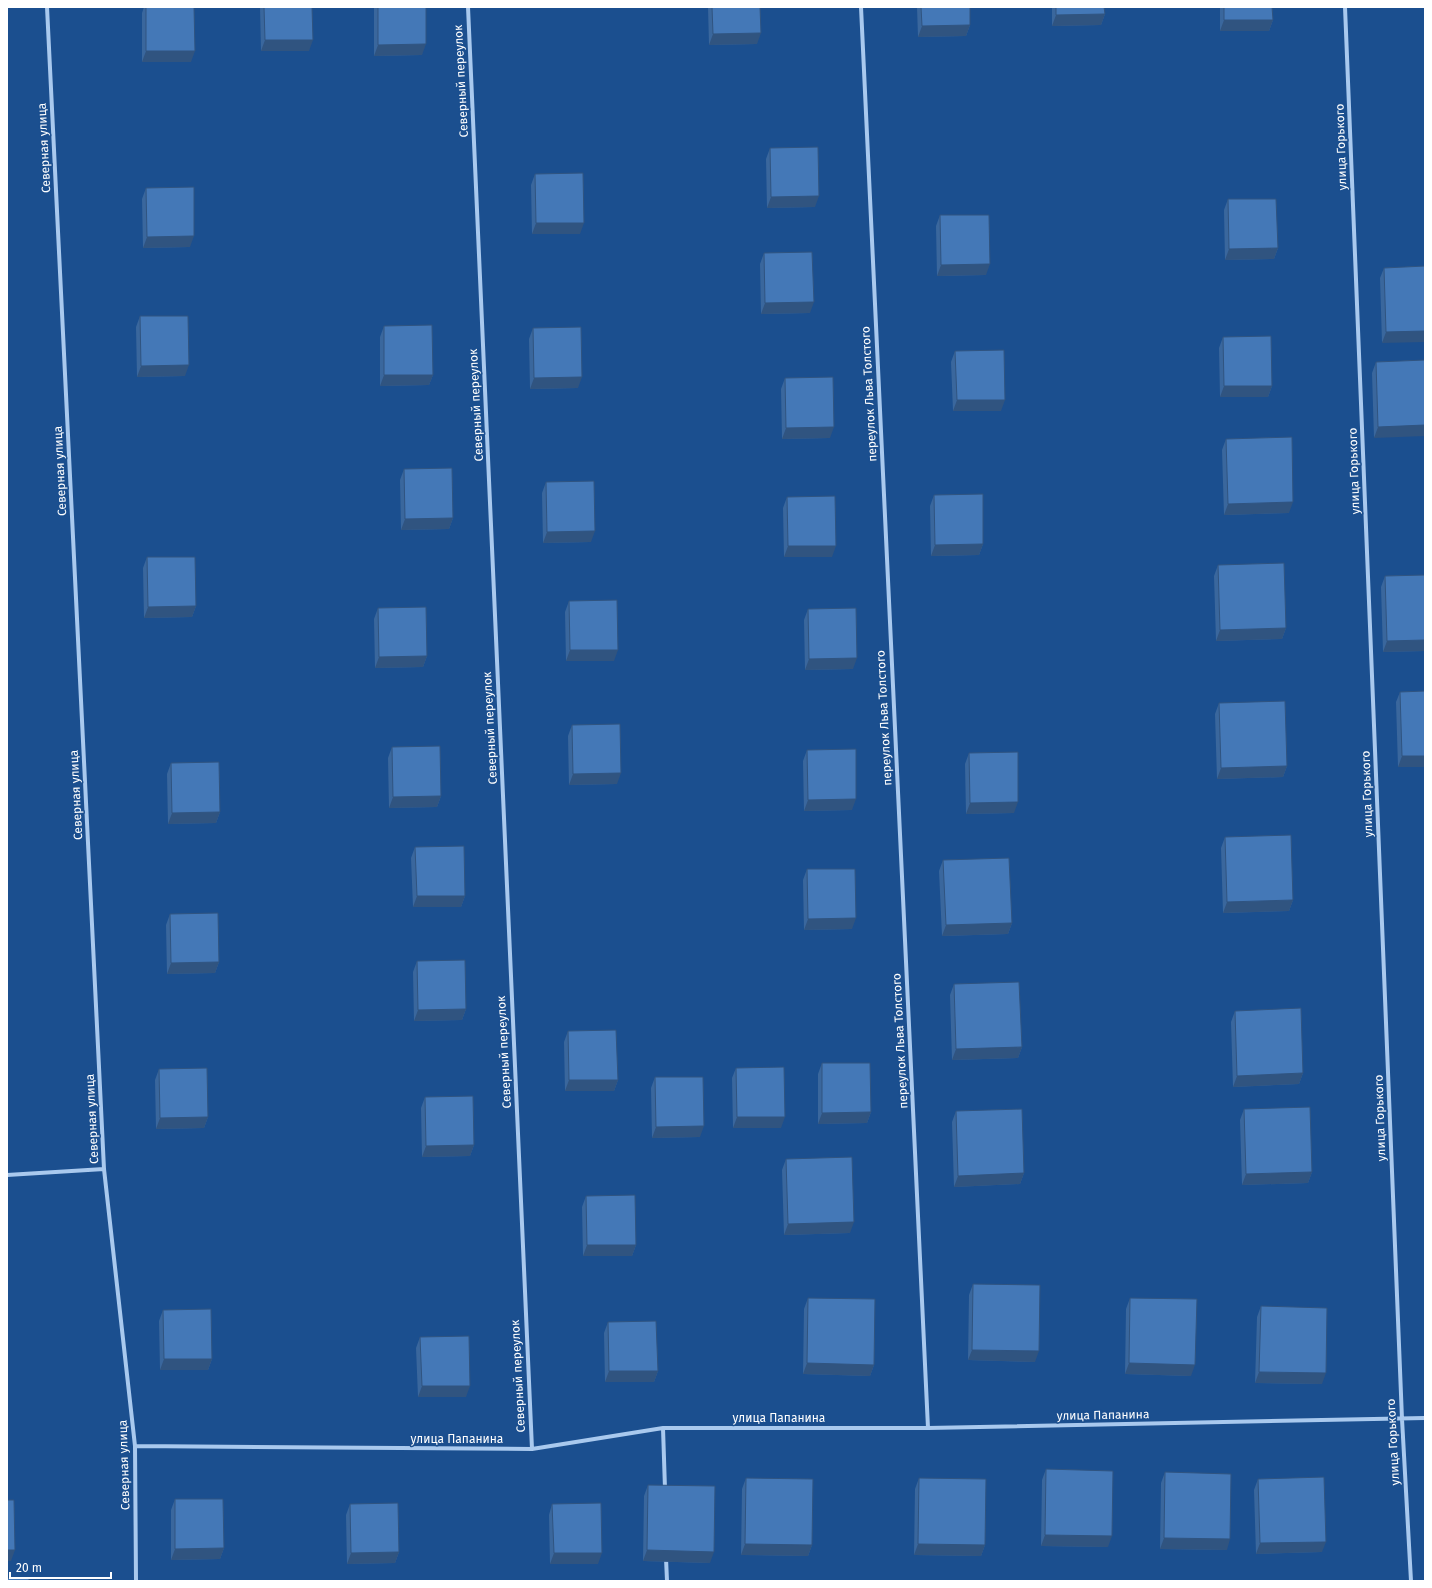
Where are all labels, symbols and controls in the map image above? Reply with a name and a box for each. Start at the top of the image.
street label: Северный переулок [451,24,471,138]
street label: Северная улица [35,103,53,193]
street label: улица Горького [1332,103,1350,191]
street label: переулок Льва Толстого [858,326,880,462]
street label: Северный переулок [466,348,486,462]
street label: Северная улица [51,426,69,516]
street label: улица Горького [1345,427,1363,515]
street label: переулок Льва Толстого [873,650,895,786]
street label: Северный переулок [480,671,500,785]
street label: Северная улица [67,750,85,840]
street label: улица Горького [1358,750,1376,838]
street label: переулок Льва Толстого [889,973,911,1109]
street label: Северный переулок [494,995,514,1109]
street label: Северная улица [83,1074,101,1164]
street label: улица Горького [1371,1074,1389,1162]
street label: Северный переулок [508,1319,528,1433]
street label: улица Горького [1384,1398,1402,1486]
street label: улица Папанина [1056,1407,1150,1423]
street label: улица Папанина [733,1411,825,1425]
street label: Северная улица [115,1420,133,1510]
street label: улица Папанина [411,1432,503,1446]
scale bar [10,1554,111,1580]
text: 20 m [16,1561,42,1575]

